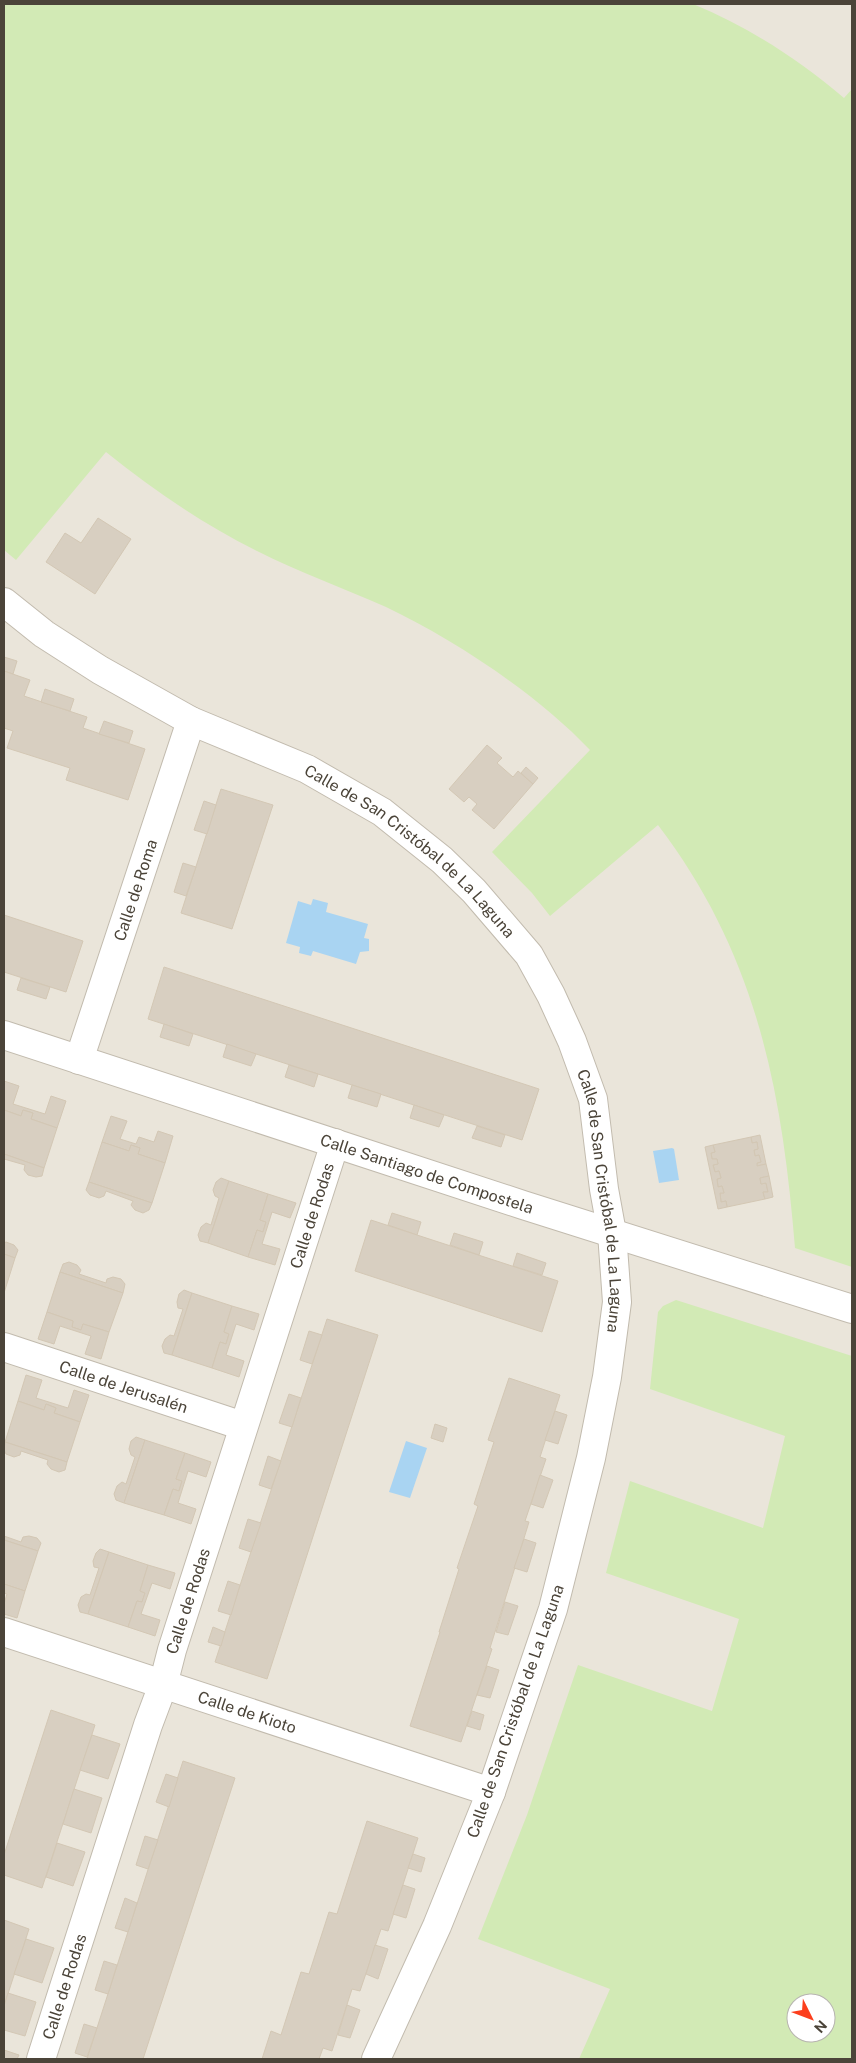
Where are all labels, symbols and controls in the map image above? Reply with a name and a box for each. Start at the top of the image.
street label: Calle de San Cristóbal de La Laguna [301,761,519,941]
street label: Calle de Roma [110,837,161,944]
street label: Calle de San Cristóbal de La Laguna [573,1067,626,1334]
street label: Calle Santiago de Compostela [318,1130,536,1218]
street label: Calle de Rodas [286,1160,338,1271]
street label: Calle de Jerusalén [57,1357,190,1417]
street label: Calle de Rodas [162,1546,214,1656]
street label: Calle de San Cristóbal de La Laguna [463,1582,568,1840]
street label: Calle de Kioto [195,1687,299,1737]
street label: Calle de Rodas [39,1932,90,2042]
north arrow [786,1993,836,2043]
text: N [811,2017,830,2036]

